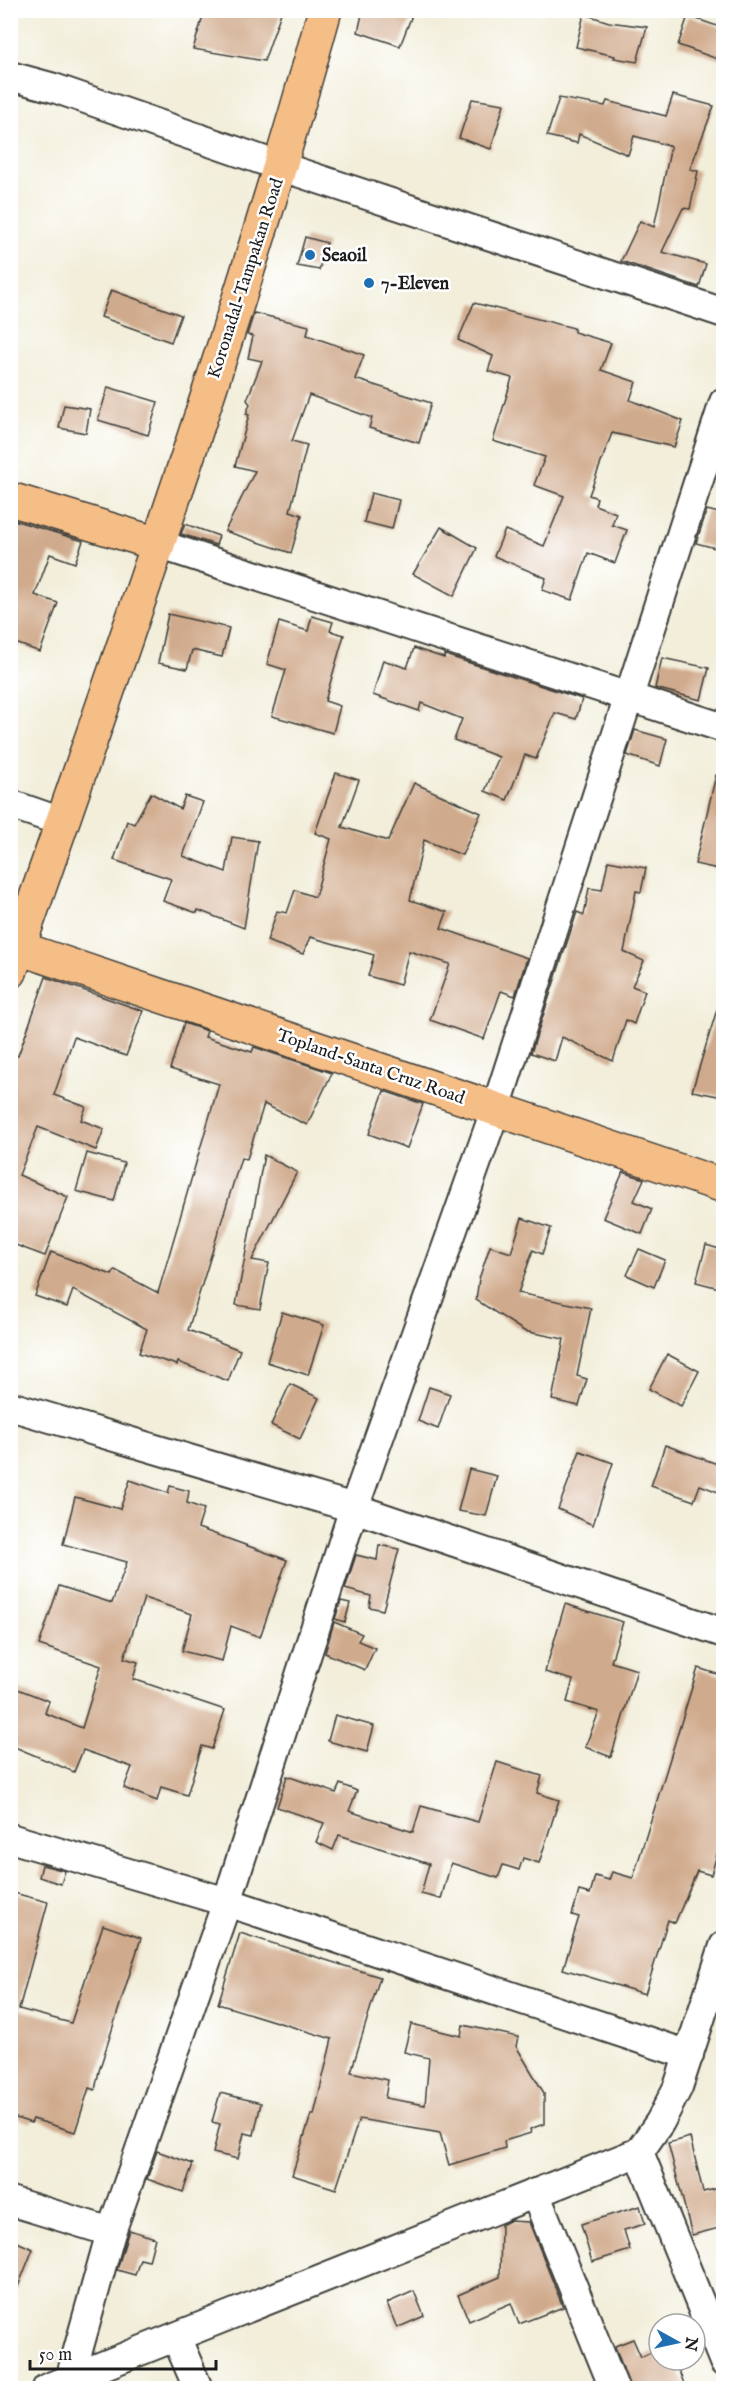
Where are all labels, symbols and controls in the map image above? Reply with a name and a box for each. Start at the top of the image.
street label: Koronadal-Tampakan Road [203,175,290,382]
place label: Seaoil [322,245,368,268]
marker: Seaoil [303,248,317,262]
place label: 7-Eleven [381,273,450,296]
marker: 7-Eleven [362,276,376,290]
street label: Topland-Santa Cruz Road [274,1024,468,1111]
north arrow [647,2312,707,2372]
scale bar [30,2333,216,2371]
text: N [679,2335,701,2352]
text: 50 m [39,2344,72,2367]

